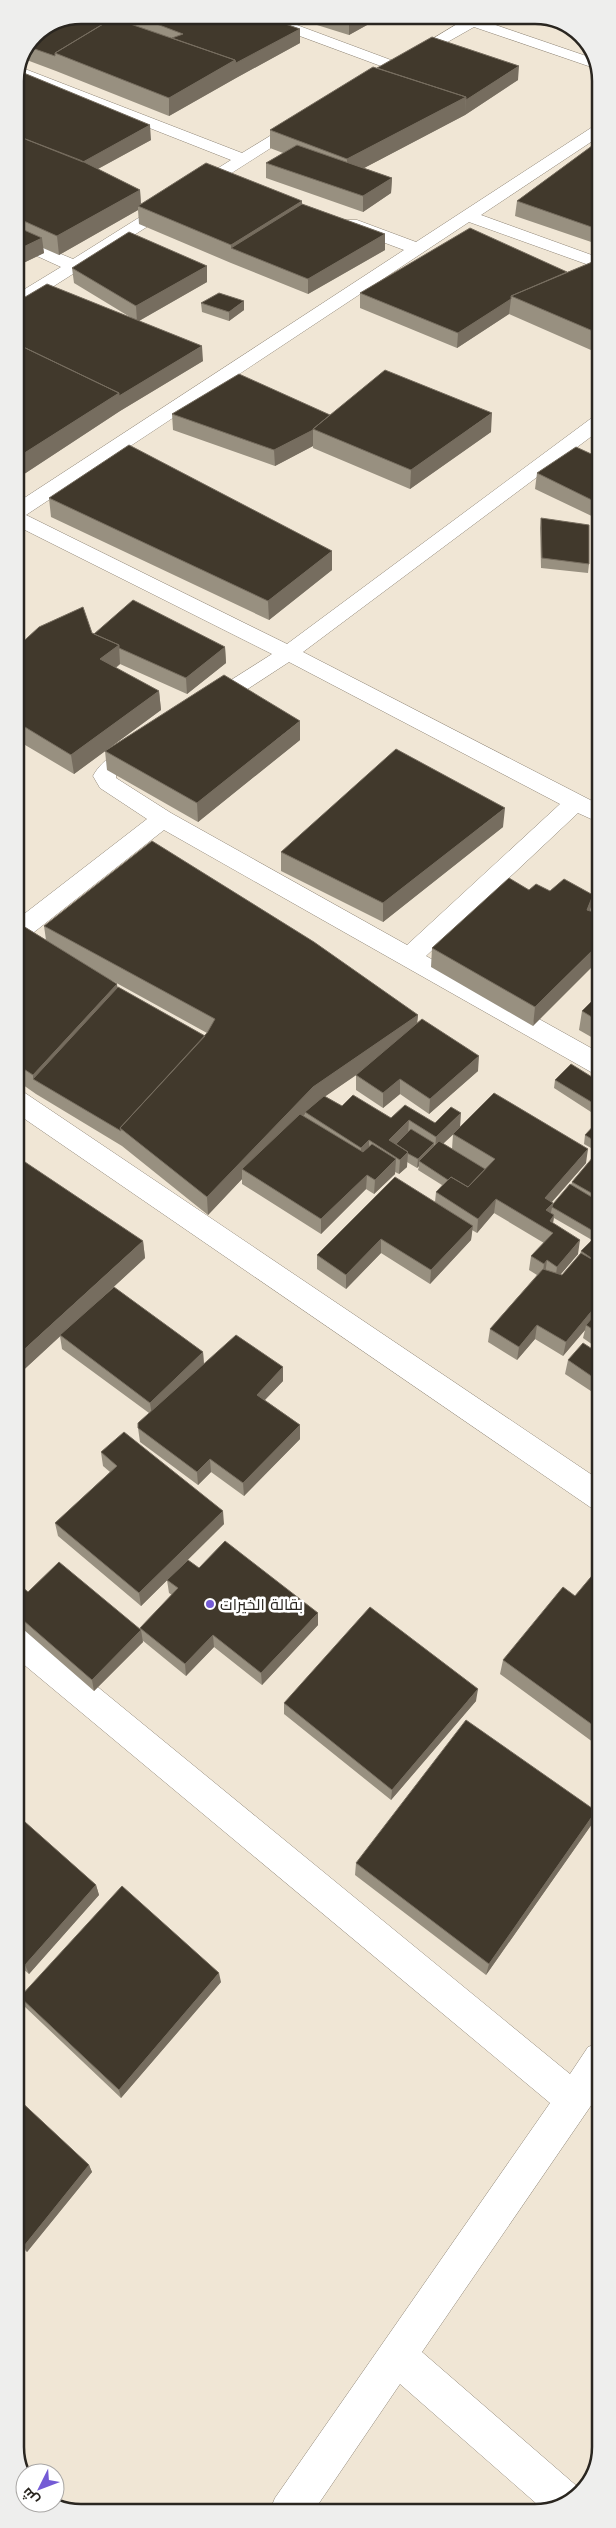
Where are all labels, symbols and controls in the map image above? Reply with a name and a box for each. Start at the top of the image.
place label: بقالة الخيرات [220,1595,303,1614]
marker: بقالة الخيرات [204,1598,216,1610]
north arrow [15,2463,65,2513]
text: ش [18,2484,43,2509]

